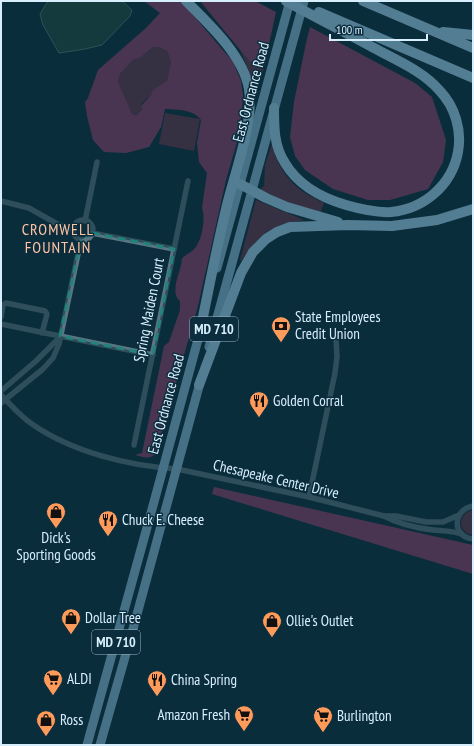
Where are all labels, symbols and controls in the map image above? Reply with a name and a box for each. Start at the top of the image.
scale bar [330,16,427,42]
text: 100 m [336,22,363,37]
street label: East Ordnance Road [228,40,273,144]
district label: CROMWELL FOUNTAIN [22,219,94,257]
street label: Spring Maiden Court [129,256,168,364]
place label: State Employees Credit Union [295,307,380,343]
bank icon: State Employees Credit Union [270,315,292,343]
road number: MD 710 [190,317,238,341]
street label: East Ordnance Road [143,352,188,456]
restaurant icon: Golden Corral [248,390,270,418]
place label: Golden Corral [273,391,344,410]
street label: Chesapeake Center Drive [211,455,341,502]
shop icon: Dick's Sporting Goods [45,501,67,529]
restaurant icon: Chuck E. Cheese [97,509,119,537]
place label: Chuck E. Cheese [122,510,204,529]
place label: Dick's Sporting Goods [16,528,96,564]
shop icon: Dollar Tree [60,607,82,635]
place label: Dollar Tree [85,608,141,627]
shop icon: Ollie's Outlet [261,610,283,638]
place label: Ollie's Outlet [286,611,353,630]
road number: MD 710 [92,630,140,654]
supermarket icon: ALDI [42,668,64,696]
place label: ALDI [67,669,92,688]
restaurant icon: China Spring [146,669,168,697]
place label: China Spring [171,670,237,689]
supermarket icon: Amazon Fresh [233,704,255,732]
place label: Amazon Fresh [158,705,230,724]
supermarket icon: Burlington [312,705,334,733]
place label: Burlington [337,706,392,725]
shop icon: Ross [35,709,57,737]
place label: Ross [60,710,83,729]

